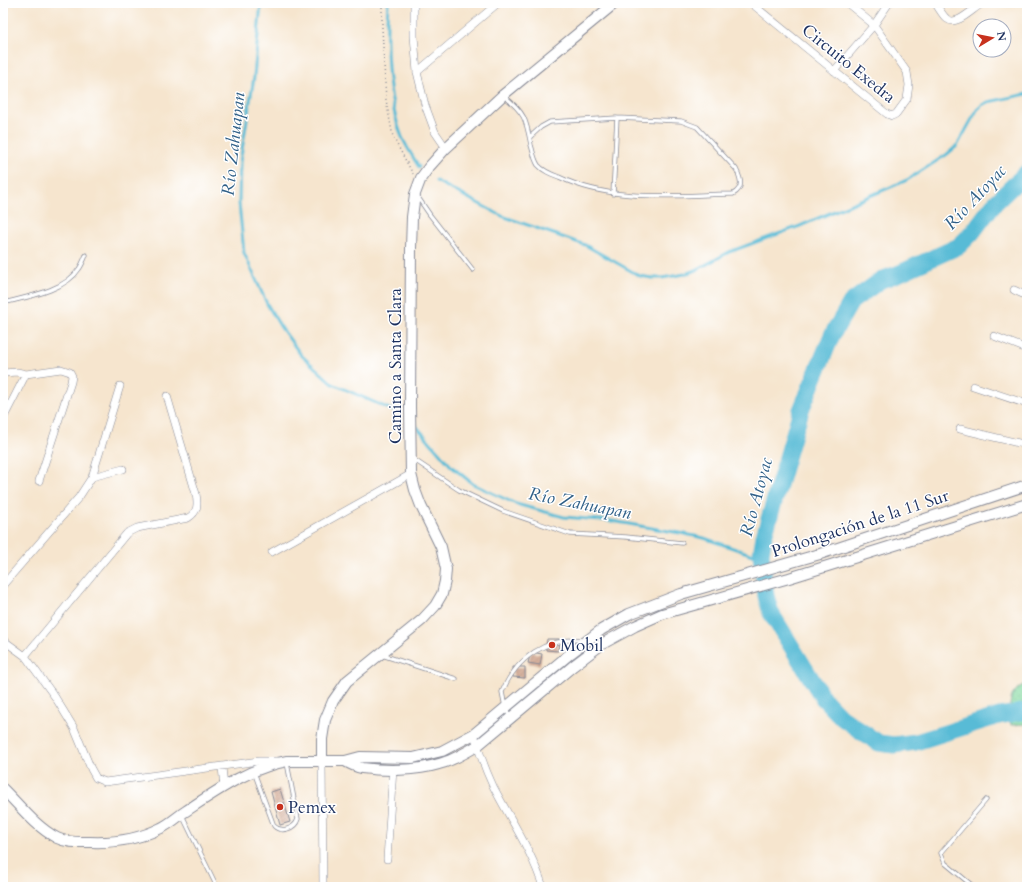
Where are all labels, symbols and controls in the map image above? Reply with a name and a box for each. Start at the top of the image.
north arrow [972,18,1012,58]
street label: Circuito Exedra [797,19,901,109]
text: N [993,30,1010,43]
water label: Río Zahuapan [216,91,251,197]
water label: Río Atoyac [939,159,1012,235]
street label: Camino a Santa Clara [384,287,407,444]
water label: Río Atoyac [734,455,779,539]
water label: Río Zahuapan [527,481,634,526]
street label: Prolongación de la 11 Sur [769,484,952,563]
place label: Mobil [560,634,604,657]
marker: Mobil [547,640,557,650]
place label: Pemex [288,796,337,819]
marker: Pemex [275,802,285,812]

